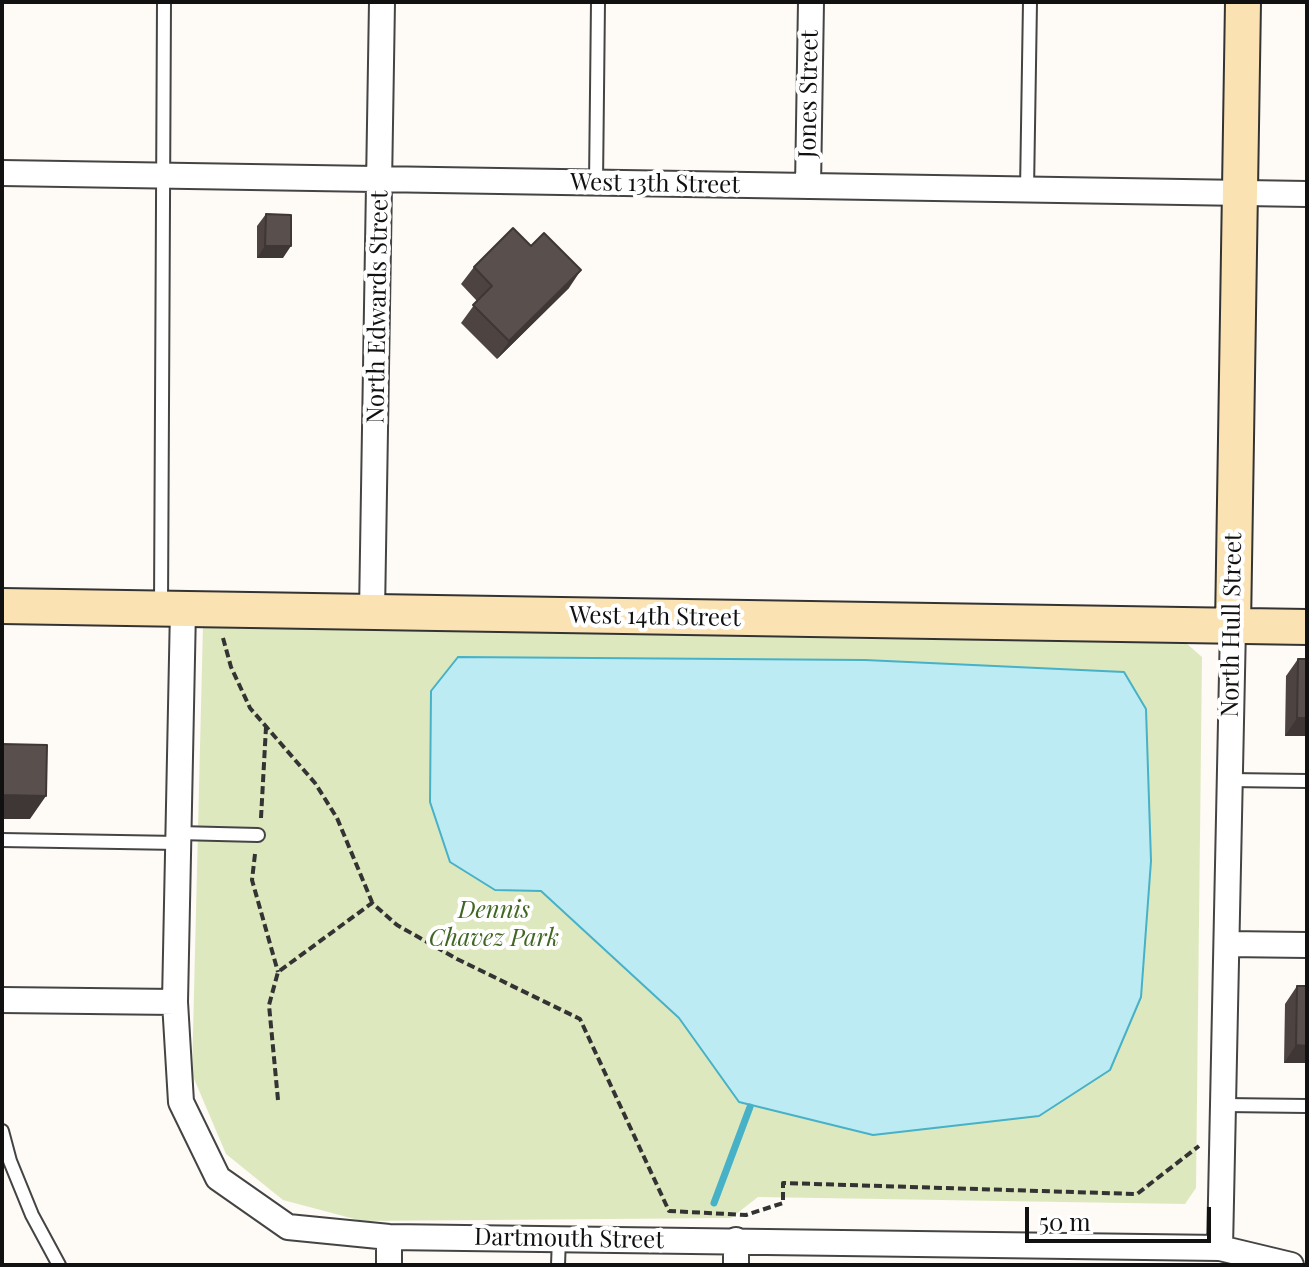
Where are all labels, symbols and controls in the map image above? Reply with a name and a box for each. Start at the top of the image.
street label: Jones Street [793,30,825,158]
street label: West 13th Street [570,168,740,200]
street label: North Edwards Street [362,190,394,424]
street label: North Hull Street [1216,532,1248,718]
street label: West 14th Street [569,601,741,633]
park label: Dennis Chavez Park [429,897,559,953]
scale bar [1029,1191,1215,1241]
text: 50 m [1039,1205,1091,1237]
street label: Dartmouth Street [474,1223,664,1255]

